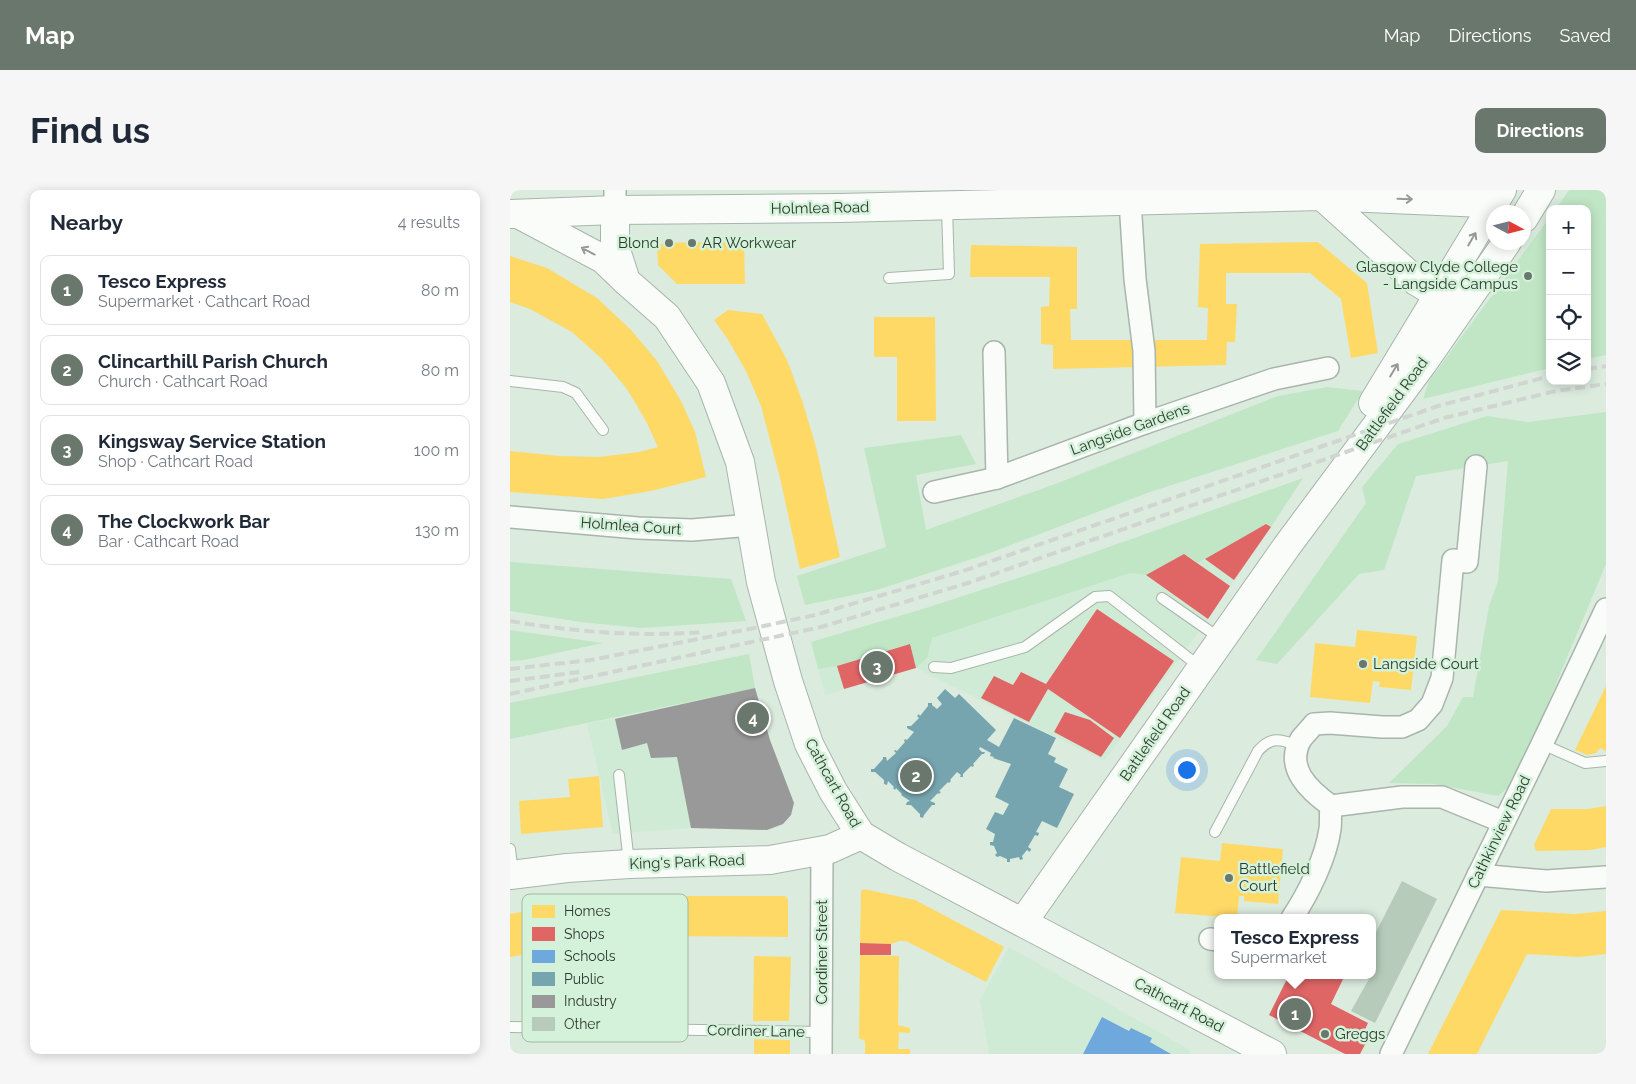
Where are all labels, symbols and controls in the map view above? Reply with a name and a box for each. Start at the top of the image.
text: Map [25,21,75,50]
text: Map [1384,25,1420,46]
text: Directions [1448,25,1532,46]
text: Saved [1560,25,1611,46]
button: Directions [1475,108,1606,153]
text: Find us [30,110,150,151]
one-way arrow [1397,195,1413,204]
street label: Holmlea Road [771,198,869,218]
north arrow [1486,205,1531,250]
map controls [1546,205,1591,385]
button: + [1546,205,1591,250]
text: Nearby [50,210,123,235]
text: 4 results [398,213,460,232]
one-way arrow [1468,233,1478,247]
place label: Blond [618,234,659,252]
place label: AR Workwear [702,234,797,252]
marker: Blond [663,237,675,249]
marker: AR Workwear [686,237,698,249]
one-way arrow [580,246,595,256]
button: − [1546,250,1591,295]
place label: Glasgow Clyde College - Langside Campus [1356,258,1518,293]
text: Tesco Express [98,270,226,292]
marker: Glasgow Clyde College - Langside Campus [1522,270,1534,282]
text: 1 [63,281,71,300]
text: 80 m [421,281,459,300]
text: Supermarket · Cathcart Road [98,292,310,311]
button: locate [1546,295,1591,340]
button: layers [1546,340,1591,385]
text: Clincarthill Parish Church [98,350,328,372]
street label: Battlefield Road [1352,354,1432,454]
text: 2 [62,361,72,380]
text: 80 m [421,361,459,380]
one-way arrow [1389,363,1399,377]
text: Church · Cathcart Road [98,372,268,391]
street label: Langside Gardens [1068,399,1192,459]
text: Kingsway Service Station [98,430,326,452]
text: 3 [63,441,71,460]
text: 100 m [414,441,459,460]
text: Shop · Cathcart Road [98,452,253,471]
text: The Clockwork Bar [98,510,270,532]
street label: Holmlea Court [580,513,682,539]
text: 4 [62,521,72,540]
text: 130 m [415,521,459,540]
text: Bar · Cathcart Road [98,532,239,551]
pin: 3 [861,648,893,686]
place label: Langside Court [1373,655,1479,673]
marker: Langside Court [1357,658,1369,670]
street label: Battlefield Road [1116,684,1194,784]
pin: 4 [737,699,769,737]
street label: Cathcart Road [801,735,865,831]
pin: 2 [900,757,932,795]
your location [1174,757,1200,783]
street label: Cathkinview Road [1464,773,1534,891]
street label: King's Park Road [629,851,745,873]
place label: Battlefield Court [1239,860,1310,895]
marker: Battlefield Court [1223,872,1235,884]
legend [522,894,688,1042]
street label: Cordiner Street [813,900,831,1004]
text: Homes [564,903,611,919]
popup [1214,914,1376,979]
text: Shops [564,926,605,942]
text: Tesco Express [1231,926,1359,948]
text: Schools [564,948,616,964]
text: Supermarket [1231,948,1327,967]
text: Public [564,971,605,987]
street label: Cathcart Road [1131,974,1227,1036]
text: Industry [564,993,617,1009]
pin: 1 [1279,995,1311,1033]
text: Other [564,1016,601,1032]
street label: Cordiner Lane [707,1021,805,1041]
place label: Greggs [1335,1025,1385,1043]
marker: Greggs [1319,1028,1331,1040]

